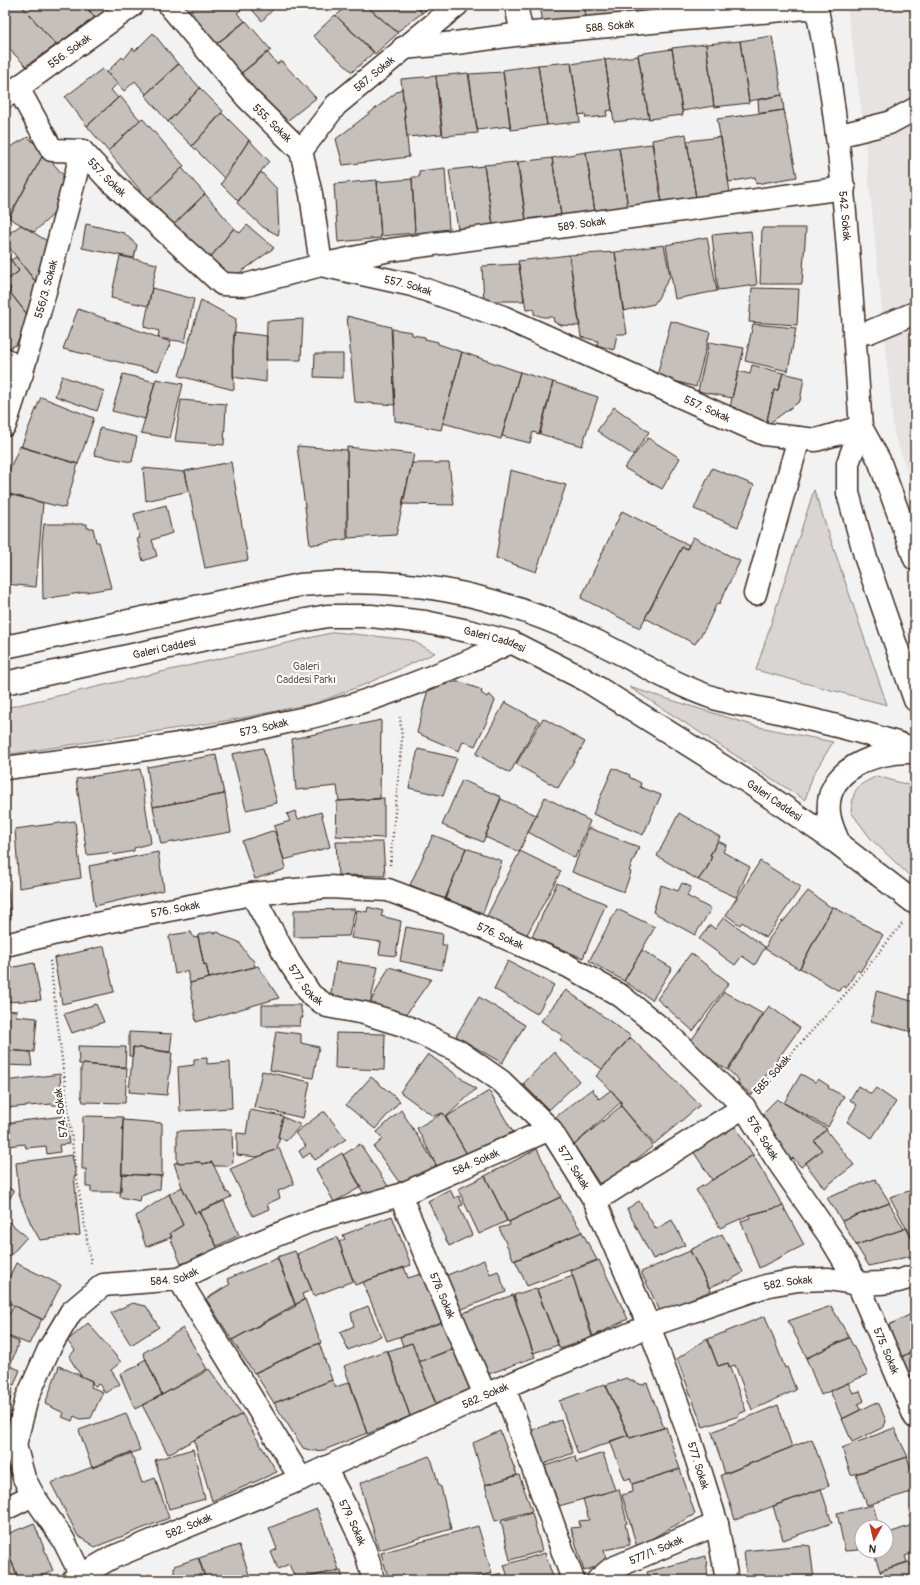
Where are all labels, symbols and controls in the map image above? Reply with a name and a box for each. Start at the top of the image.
street label: 588. Sokak [585,17,635,35]
street label: 556. Sokak [45,31,93,71]
street label: 587. Sokak [351,53,397,94]
street label: 555. Sokak [250,101,295,145]
street label: 557. Sokak [85,155,129,199]
street label: 542. Sokak [837,190,854,242]
street label: 589. Sokak [557,214,607,234]
street label: 556/3. Sokak [31,258,60,320]
street label: 557. Sokak [383,273,434,298]
street label: 557. Sokak [682,393,733,425]
street label: Galeri Caddesi [463,624,528,655]
street label: Galeri Caddesi [132,635,197,661]
park label: Galeri Caddesi Parkı [276,660,336,686]
street label: 573. Sokak [238,715,290,739]
street label: Galeri Caddesi [744,777,804,823]
street label: 576. Sokak [150,898,201,920]
street label: 576. Sokak [475,919,526,952]
street label: 577. Sokak [286,962,326,1008]
street label: 585. Sokak [751,1052,793,1098]
street label: 574. Sokak [51,1087,70,1138]
street label: 576. Sokak [744,1113,782,1163]
street label: 577. Sokak [555,1143,593,1192]
street label: 584. Sokak [450,1146,501,1178]
street label: 584. Sokak [150,1264,201,1288]
street label: 578. Sokak [427,1270,458,1321]
street label: 582. Sokak [762,1273,813,1293]
street label: 575. Sokak [871,1325,902,1376]
street label: 582. Sokak [460,1379,511,1411]
street label: 577. Sokak [685,1440,712,1491]
street label: 579. Sokak [336,1497,369,1547]
street label: 582. Sokak [163,1510,214,1541]
north arrow [854,1519,894,1559]
street label: 577/1. Sokak [627,1533,685,1567]
text: N [868,1541,877,1555]

